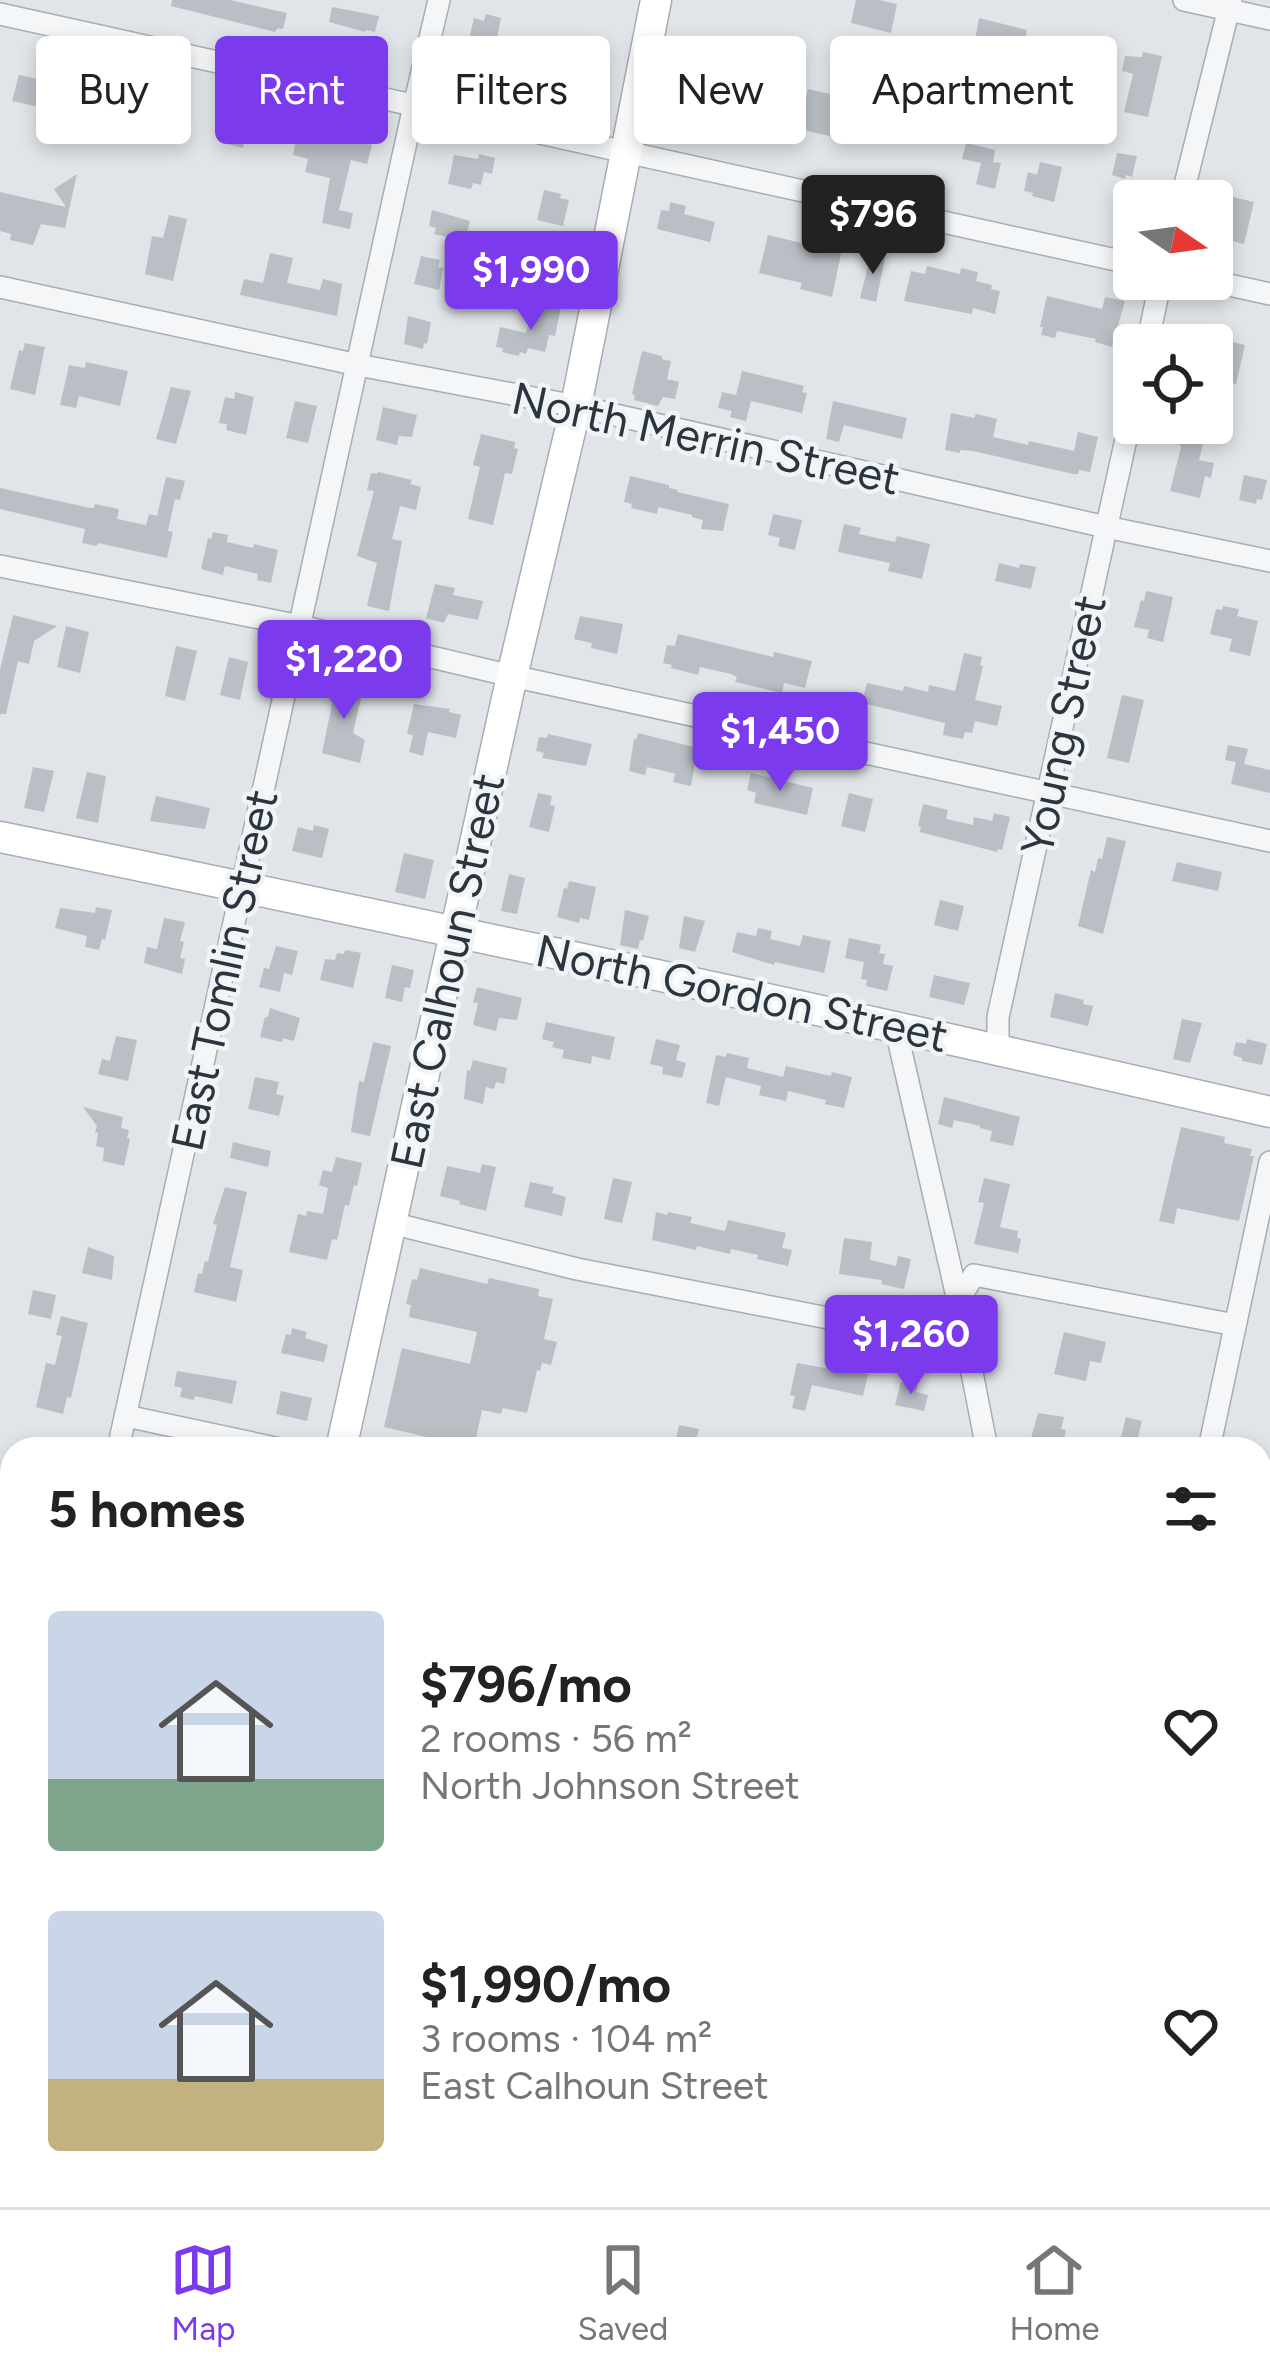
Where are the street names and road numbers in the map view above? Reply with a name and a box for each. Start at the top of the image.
street label: North Merrin Street [507,371,905,505]
street label: Young Street [1009,590,1117,860]
street label: East Calhoun Street [379,769,515,1173]
street label: East Tomlin Street [159,785,289,1155]
street label: North Gordon Street [531,923,953,1063]

